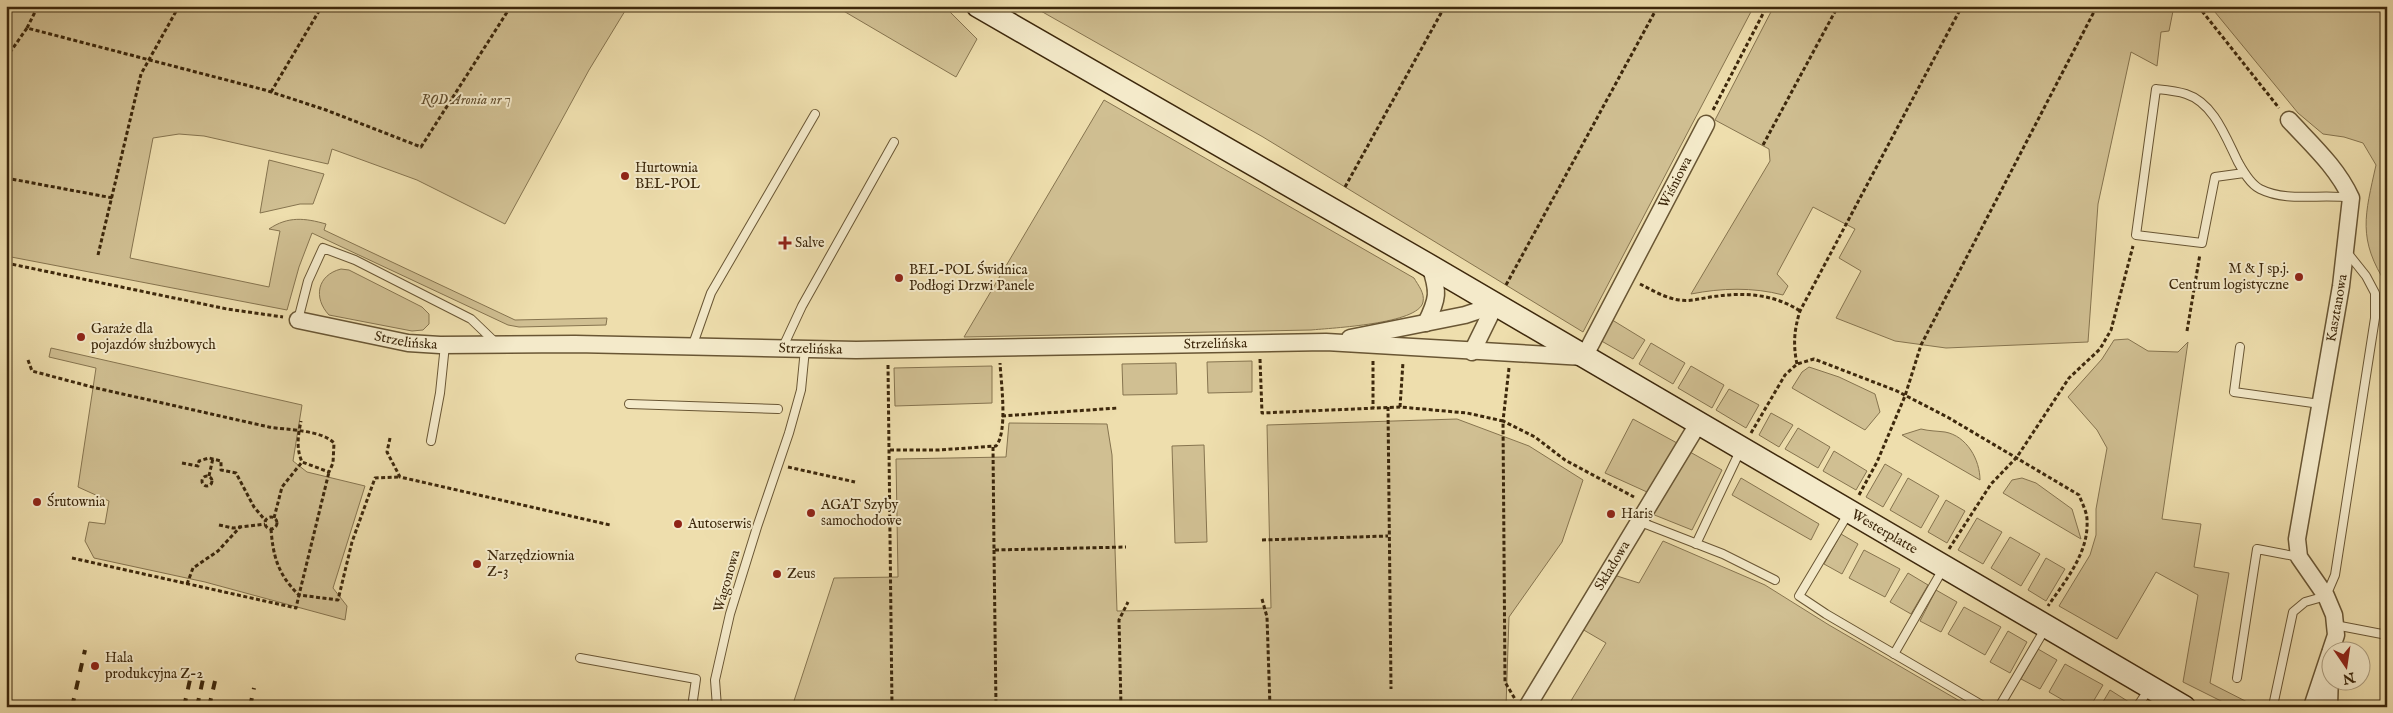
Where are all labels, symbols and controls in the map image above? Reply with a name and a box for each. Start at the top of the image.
park label: ROD Aronia nr 7 [421,91,511,109]
street label: Wiśniowa [1654,153,1697,211]
place label: Hurtownia BEL-POL [635,159,700,193]
marker: Hurtownia BEL-POL [619,170,631,182]
place label: Salve [795,234,825,252]
marker: Salve [779,237,791,249]
place label: BEL-POL Świdnica Podłogi Drzwi Panele [909,260,1035,295]
place label: M & J sp.j. Centrum logistyczne [2169,260,2290,294]
marker: M & J sp.j. Centrum logistyczne [2293,271,2305,283]
marker: BEL-POL Świdnica Podłogi Drzwi Panele [893,272,905,284]
street label: Kasztanowa [2322,272,2352,343]
place label: Garaże dla pojazdów służbowych [91,320,216,354]
street label: Strzelińska [373,327,439,354]
marker: Garaże dla pojazdów służbowych [75,331,87,343]
street label: Strzelińska [1183,334,1248,353]
street label: Strzelińska [779,339,843,359]
place label: Śrutownia [47,492,106,511]
marker: Śrutownia [31,496,43,508]
place label: AGAT Szyby samochodowe [820,496,902,530]
place label: Haris [1621,505,1653,523]
street label: Westerplatte [1848,505,1921,559]
marker: AGAT Szyby samochodowe [805,507,817,519]
marker: Haris [1605,508,1617,520]
place label: Autoserwis [687,515,751,533]
marker: Autoserwis [672,518,684,530]
street label: Składowa [1590,537,1635,594]
place label: Narzędziownia Z-3 [487,547,575,581]
street label: Wagonowa [710,547,745,614]
marker: Narzędziownia Z-3 [471,558,483,570]
place label: Zeus [787,565,816,583]
marker: Zeus [771,568,783,580]
north arrow [2320,640,2370,690]
place label: Hala produkcyjna Z-2 [105,649,203,683]
marker: Hala produkcyjna Z-2 [89,660,101,672]
text: N [2341,667,2358,688]

